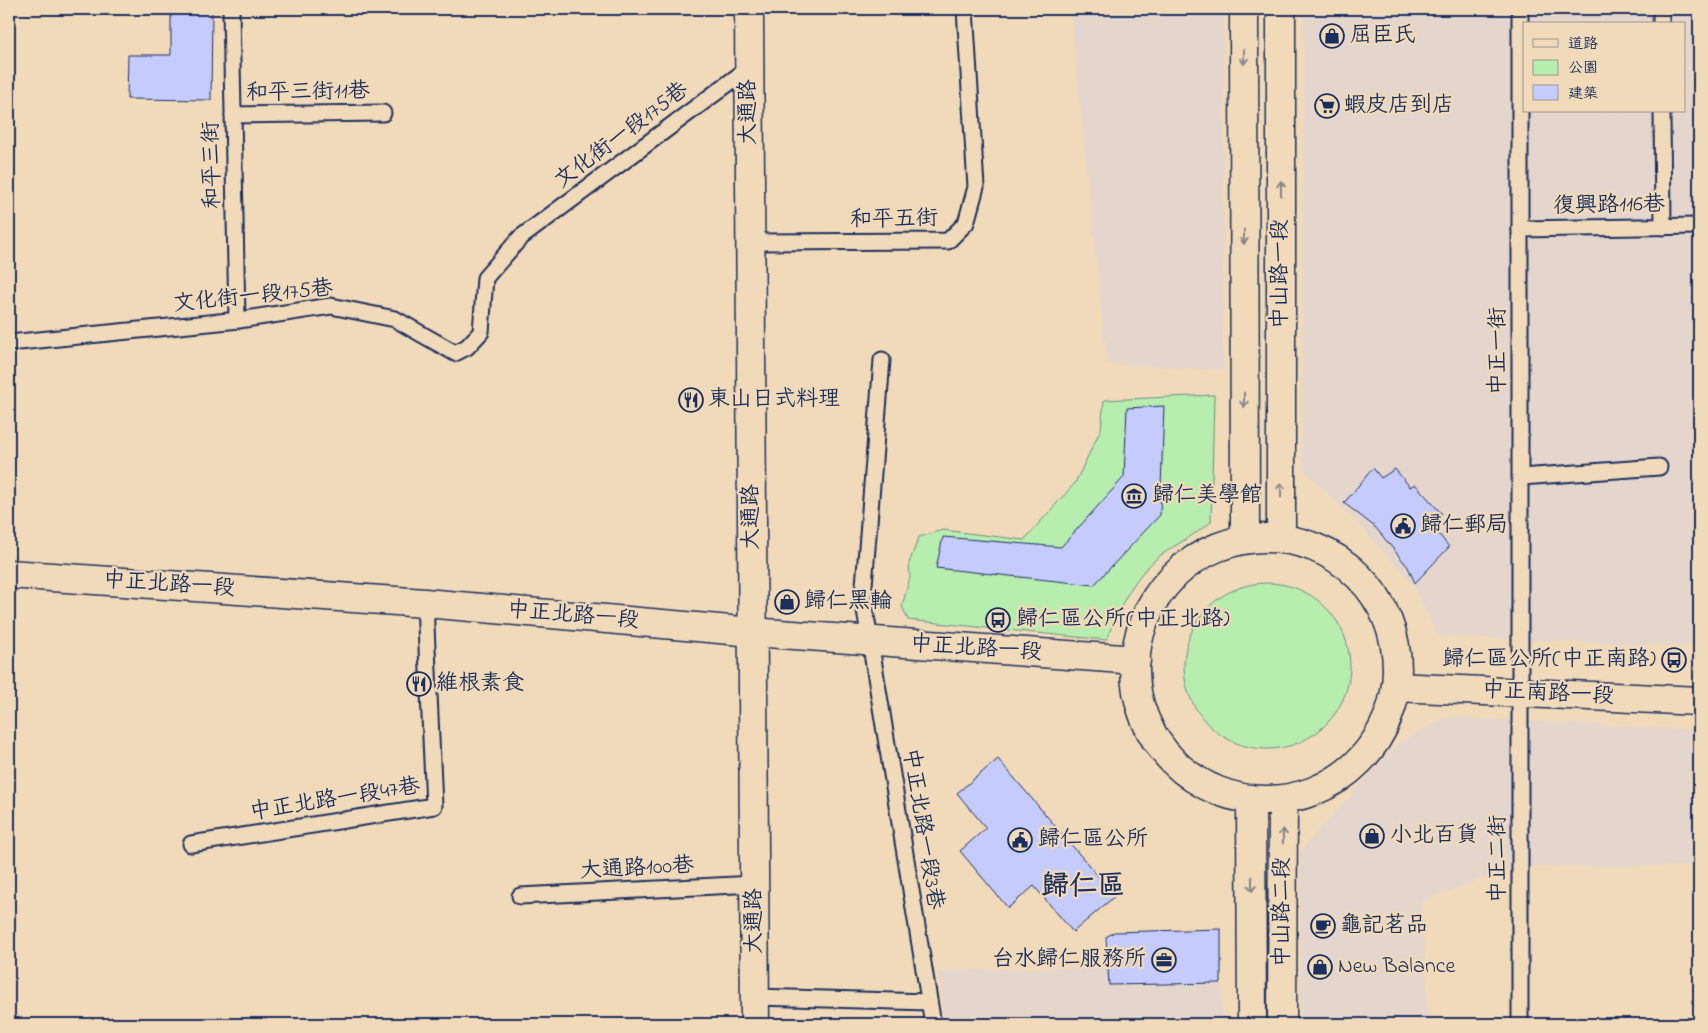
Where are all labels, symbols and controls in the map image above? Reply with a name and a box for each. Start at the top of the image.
place label: 屈臣氏 [1350,20,1416,52]
legend [1523,22,1686,112]
shop icon: 屈臣氏 [1319,23,1345,49]
text: 道路 [1568,33,1598,55]
one-way arrow [1239,49,1249,65]
text: 公園 [1568,57,1598,79]
street label: 文化街一段175巷 [548,75,696,197]
street label: 和平三街11巷 [246,76,370,110]
street label: 大通路 [733,79,765,145]
text: 建築 [1568,83,1598,105]
place label: 蝦皮店到店 [1344,90,1454,122]
supermarket icon: 蝦皮店到店 [1314,93,1340,119]
street label: 和平三街 [196,121,230,209]
one-way arrow [1276,180,1286,196]
street label: 復興路116巷 [1553,189,1665,223]
street label: 和平五街 [850,203,938,237]
street label: 中山路一段 [1265,219,1297,329]
one-way arrow [1239,229,1249,245]
street label: 文化街一段175巷 [171,273,335,321]
street label: 中正一街 [1483,307,1515,395]
place label: 東山日式料理 [708,384,840,416]
restaurant icon: 東山日式料理 [678,387,704,413]
one-way arrow [1239,392,1249,408]
place label: 歸仁美學館 [1152,480,1262,512]
museum icon: 歸仁美學館 [1121,483,1147,509]
one-way arrow [1276,483,1286,499]
street label: 大通路 [736,484,768,550]
place label: 歸仁郵局 [1420,510,1508,542]
public building icon: 歸仁郵局 [1390,513,1416,539]
street label: 中正北路一段 [102,564,236,606]
place label: 歸仁黑輪 [804,586,892,618]
shop icon: 歸仁黑輪 [774,589,800,615]
street label: 中正北路一段 [506,594,640,638]
place label: 歸仁區公所(中正北路) [1016,604,1230,636]
bus stop icon: 歸仁區公所(中正北路) [985,607,1011,633]
street label: 中正北路一段 [909,628,1043,670]
place label: 歸仁區公所(中正南路) [1442,644,1656,676]
bus stop icon: 歸仁區公所(中正南路) [1661,647,1687,673]
place label: 維根素食 [436,668,524,700]
restaurant icon: 維根素食 [406,671,432,697]
street label: 中正南路一段 [1481,675,1615,713]
street label: 中正北路一段3巷 [893,746,951,912]
street label: 中正北路一段47巷 [247,771,423,829]
street label: 中正二街 [1483,815,1515,903]
place label: 小北百貨 [1390,820,1478,852]
shop icon: 小北百貨 [1359,823,1385,849]
place label: 歸仁區公所 [1038,824,1148,856]
public building icon: 歸仁區公所 [1007,827,1033,853]
one-way arrow [1278,828,1288,844]
street label: 大通路100巷 [579,850,695,888]
street label: 中山路二段 [1267,857,1299,967]
district label: 歸仁區 [1041,867,1125,908]
one-way arrow [1247,876,1257,892]
street label: 大通路 [739,888,771,954]
place label: 龜記茗品 [1340,910,1428,942]
cafe icon: 龜記茗品 [1310,913,1336,939]
place label: 台水歸仁服務所 [992,944,1146,976]
office icon: 台水歸仁服務所 [1151,947,1177,973]
place label: New Balance [1338,951,1456,983]
shop icon: New Balance [1307,954,1333,980]

